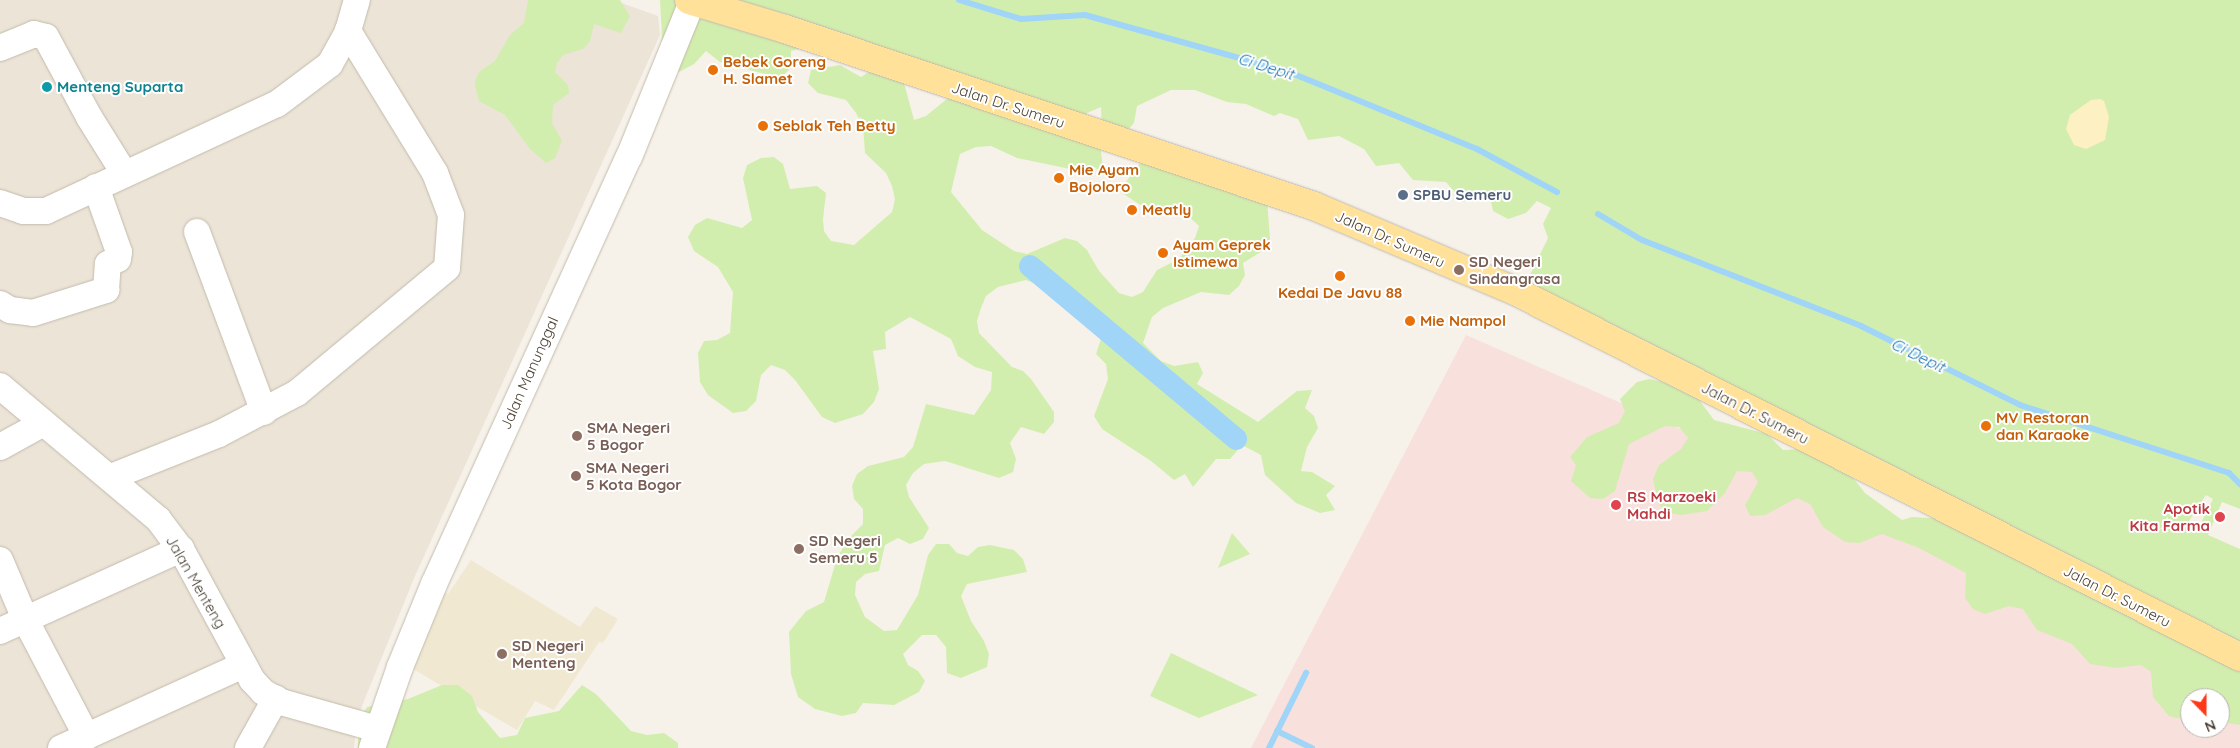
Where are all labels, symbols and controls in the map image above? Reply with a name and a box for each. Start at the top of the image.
water label: Ci Depit [1236,48,1296,84]
place label: Bebek Goreng H. Slamet [723,52,826,87]
marker: Bebek Goreng H. Slamet [707,64,719,76]
place label: Menteng Suparta [57,78,183,96]
street label: Jalan Dr. Sumeru [949,78,1067,132]
marker: Menteng Suparta [41,81,53,93]
place label: Seblak Teh Betty [773,117,896,135]
marker: Seblak Teh Betty [757,120,769,132]
place label: Mie Ayam Bojoloro [1069,160,1139,195]
marker: Mie Ayam Bojoloro [1053,172,1065,184]
place label: SPBU Semeru [1413,186,1511,204]
marker: SPBU Semeru [1397,189,1409,201]
place label: Meatly [1142,201,1191,219]
marker: Meatly [1126,204,1138,216]
street label: Jalan Dr. Sumeru [1332,207,1448,271]
place label: Ayam Geprek Istimewa [1173,235,1271,270]
marker: Ayam Geprek Istimewa [1157,247,1169,259]
place label: SD Negeri Sindangrasa [1469,252,1560,287]
marker: SD Negeri Sindangrasa [1453,264,1465,276]
marker: Kedai De Javu 88 [1334,270,1346,282]
place label: Kedai De Javu 88 [1278,284,1402,302]
place label: Mie Nampol [1420,312,1506,330]
street label: Jalan Manunggal [496,314,562,432]
marker: Mie Nampol [1404,315,1416,327]
water label: Ci Depit [1888,334,1948,376]
street label: Jalan Dr. Sumeru [1698,378,1812,448]
place label: MV Restoran dan Karaoke [1996,408,2089,443]
place label: SMA Negeri 5 Bogor [587,418,670,453]
marker: MV Restoran dan Karaoke [1980,420,1992,432]
marker: SMA Negeri 5 Bogor [571,430,583,442]
place label: SMA Negeri 5 Kota Bogor [586,458,682,493]
marker: SMA Negeri 5 Kota Bogor [570,470,582,482]
place label: RS Marzoeki Mahdi [1627,487,1716,522]
marker: RS Marzoeki Mahdi [1609,498,1623,512]
place label: Apotik Kita Farma [2130,499,2210,534]
marker: Apotik Kita Farma [2214,511,2226,523]
place label: SD Negeri Semeru 5 [809,531,881,566]
street label: Jalan Menteng [162,532,230,632]
marker: SD Negeri Semeru 5 [793,543,805,555]
street label: Jalan Dr. Sumeru [2060,561,2174,631]
place label: SD Negeri Menteng [512,636,584,671]
marker: SD Negeri Menteng [496,648,508,660]
north arrow [2180,688,2230,738]
text: N [2202,716,2218,736]

